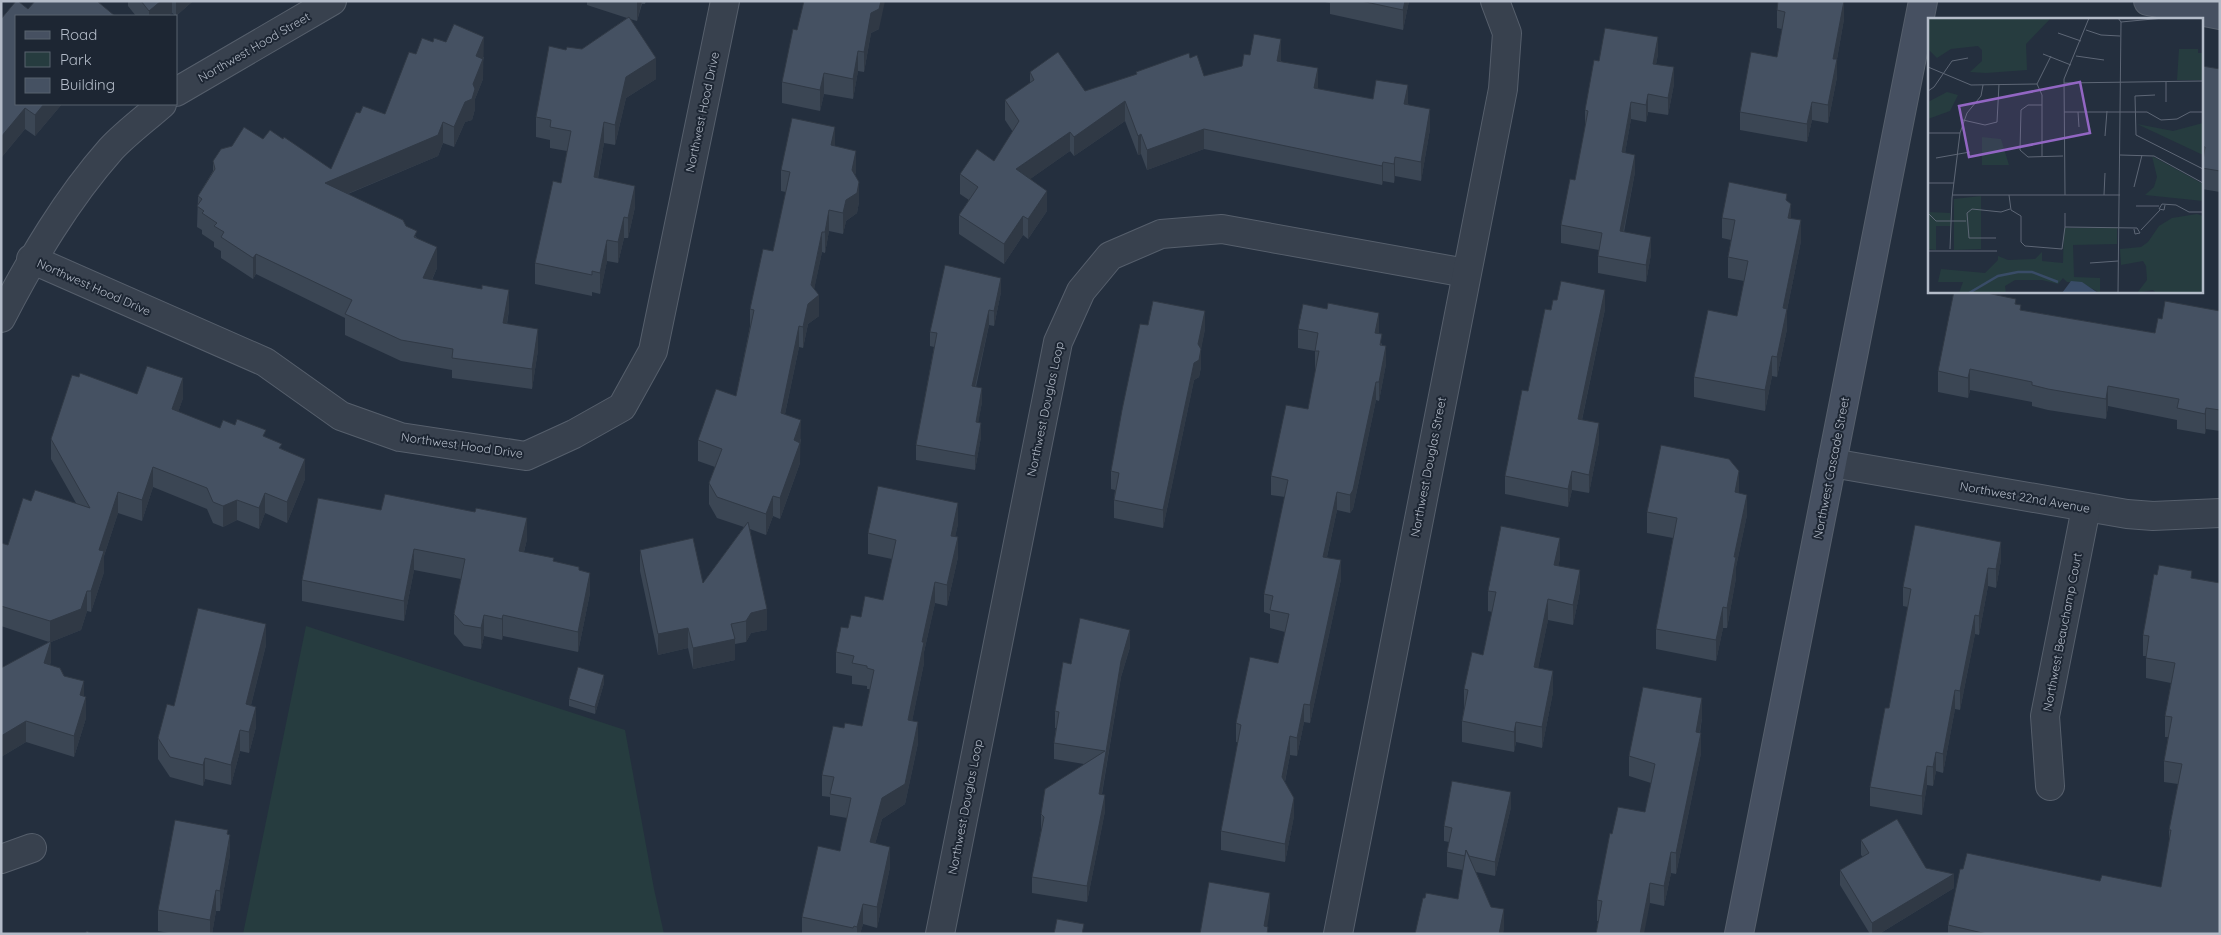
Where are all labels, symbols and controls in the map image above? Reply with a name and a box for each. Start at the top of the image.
street label: Northwest Hood Street [195,9,313,85]
legend [15,15,178,105]
inset map [1928,18,2204,292]
text: Road [60,25,97,44]
text: Park [60,50,92,69]
street label: Northwest Hood Drive [682,50,722,174]
text: Building [60,75,115,94]
street label: Northwest Hood Drive [35,255,153,319]
street label: Northwest Douglas Loop [1023,340,1067,478]
street label: Northwest Douglas Street [1407,396,1449,538]
street label: Northwest Cascade Street [1810,396,1852,540]
street label: Northwest Hood Drive [400,429,524,461]
street label: Northwest 22nd Avenue [1959,478,2092,516]
street label: Northwest Beauchamp Court [2039,551,2085,713]
street label: Northwest Douglas Loop [945,738,985,876]

